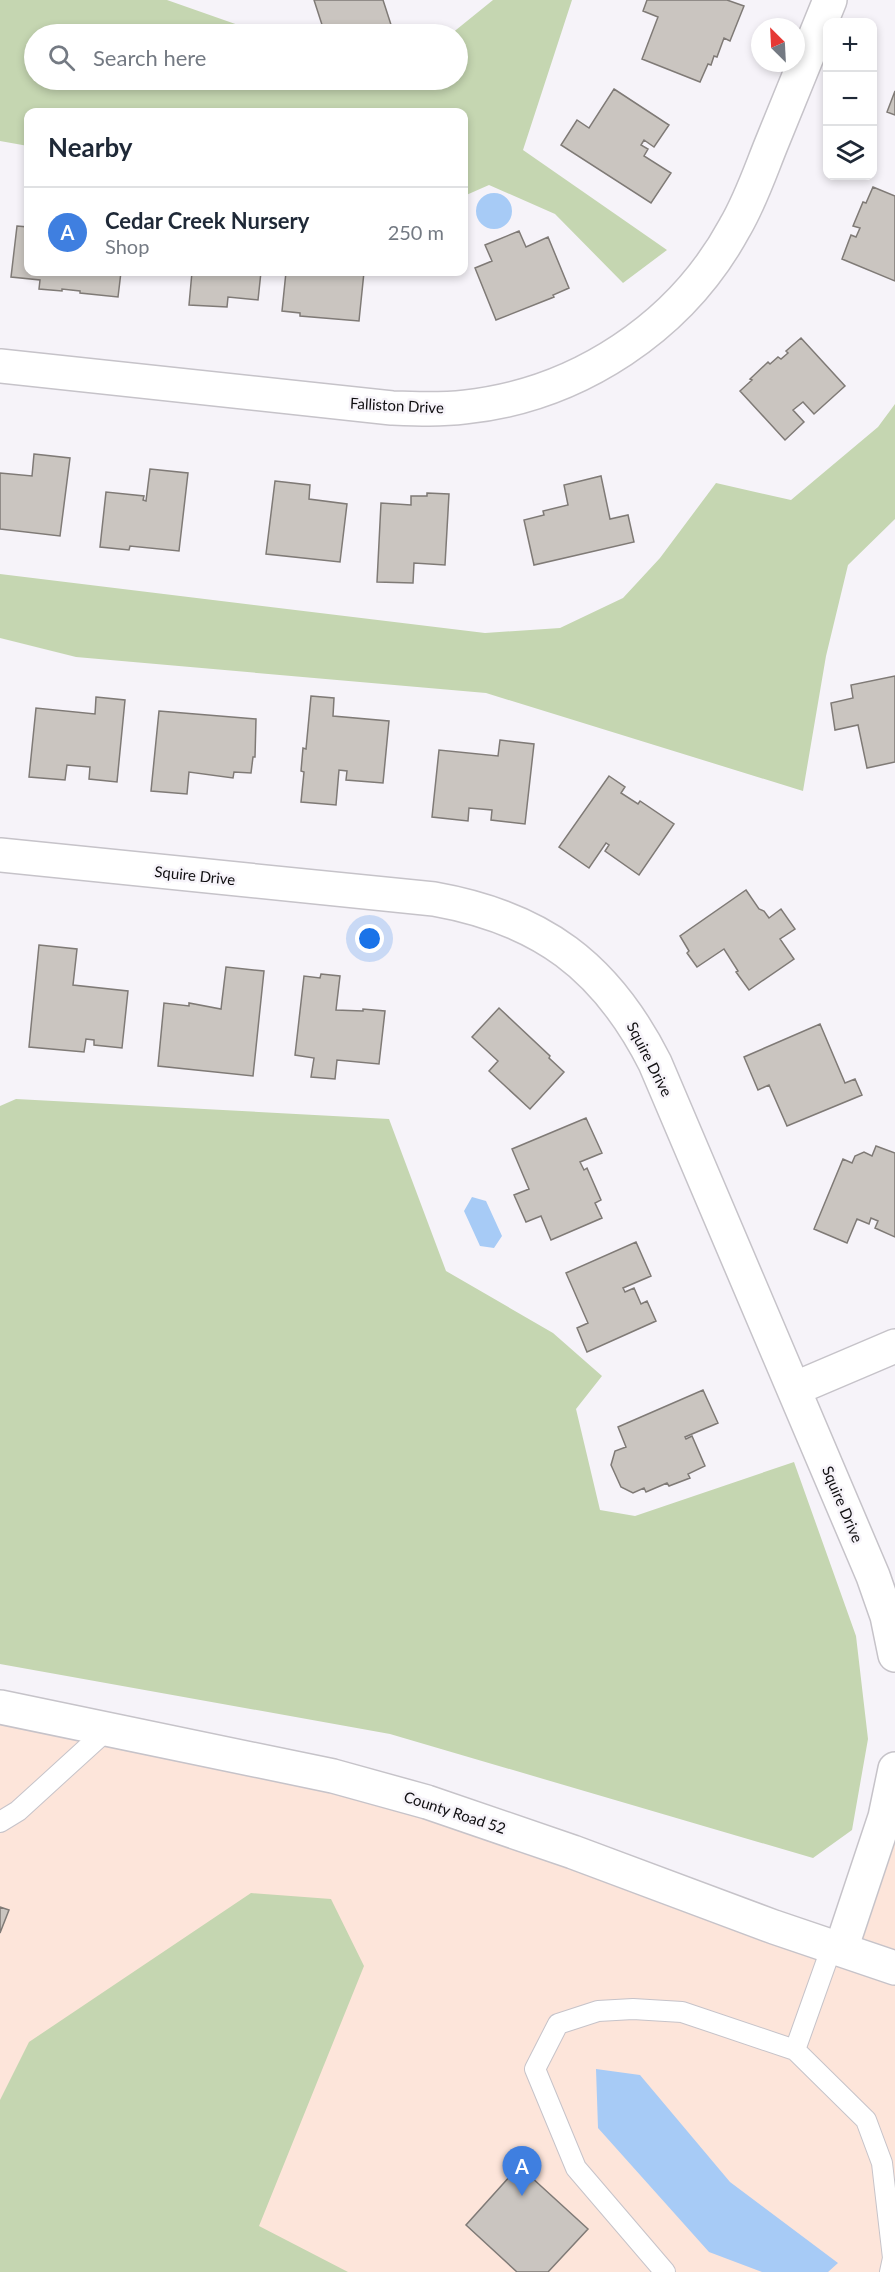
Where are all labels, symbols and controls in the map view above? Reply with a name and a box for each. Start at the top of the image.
north arrow [751,18,805,72]
map controls [823,18,877,180]
button: + [823,18,877,72]
search box [24,24,468,90]
icon: search [45,41,78,74]
text: Search here [93,44,206,71]
button: − [823,72,877,126]
button: layers [823,126,877,180]
text: Nearby [48,131,133,163]
text: Cedar Creek Nursery [105,207,309,234]
text: A [61,220,74,244]
text: 250 m [388,220,444,244]
text: Shop [105,234,149,258]
street label: Falliston Drive [350,394,444,416]
street label: Squire Drive [154,862,236,888]
your location [355,924,384,953]
street label: Squire Drive [624,1019,676,1099]
street label: Squire Drive [819,1463,867,1545]
street label: County Road 52 [402,1787,508,1837]
pin: A [502,2146,542,2196]

